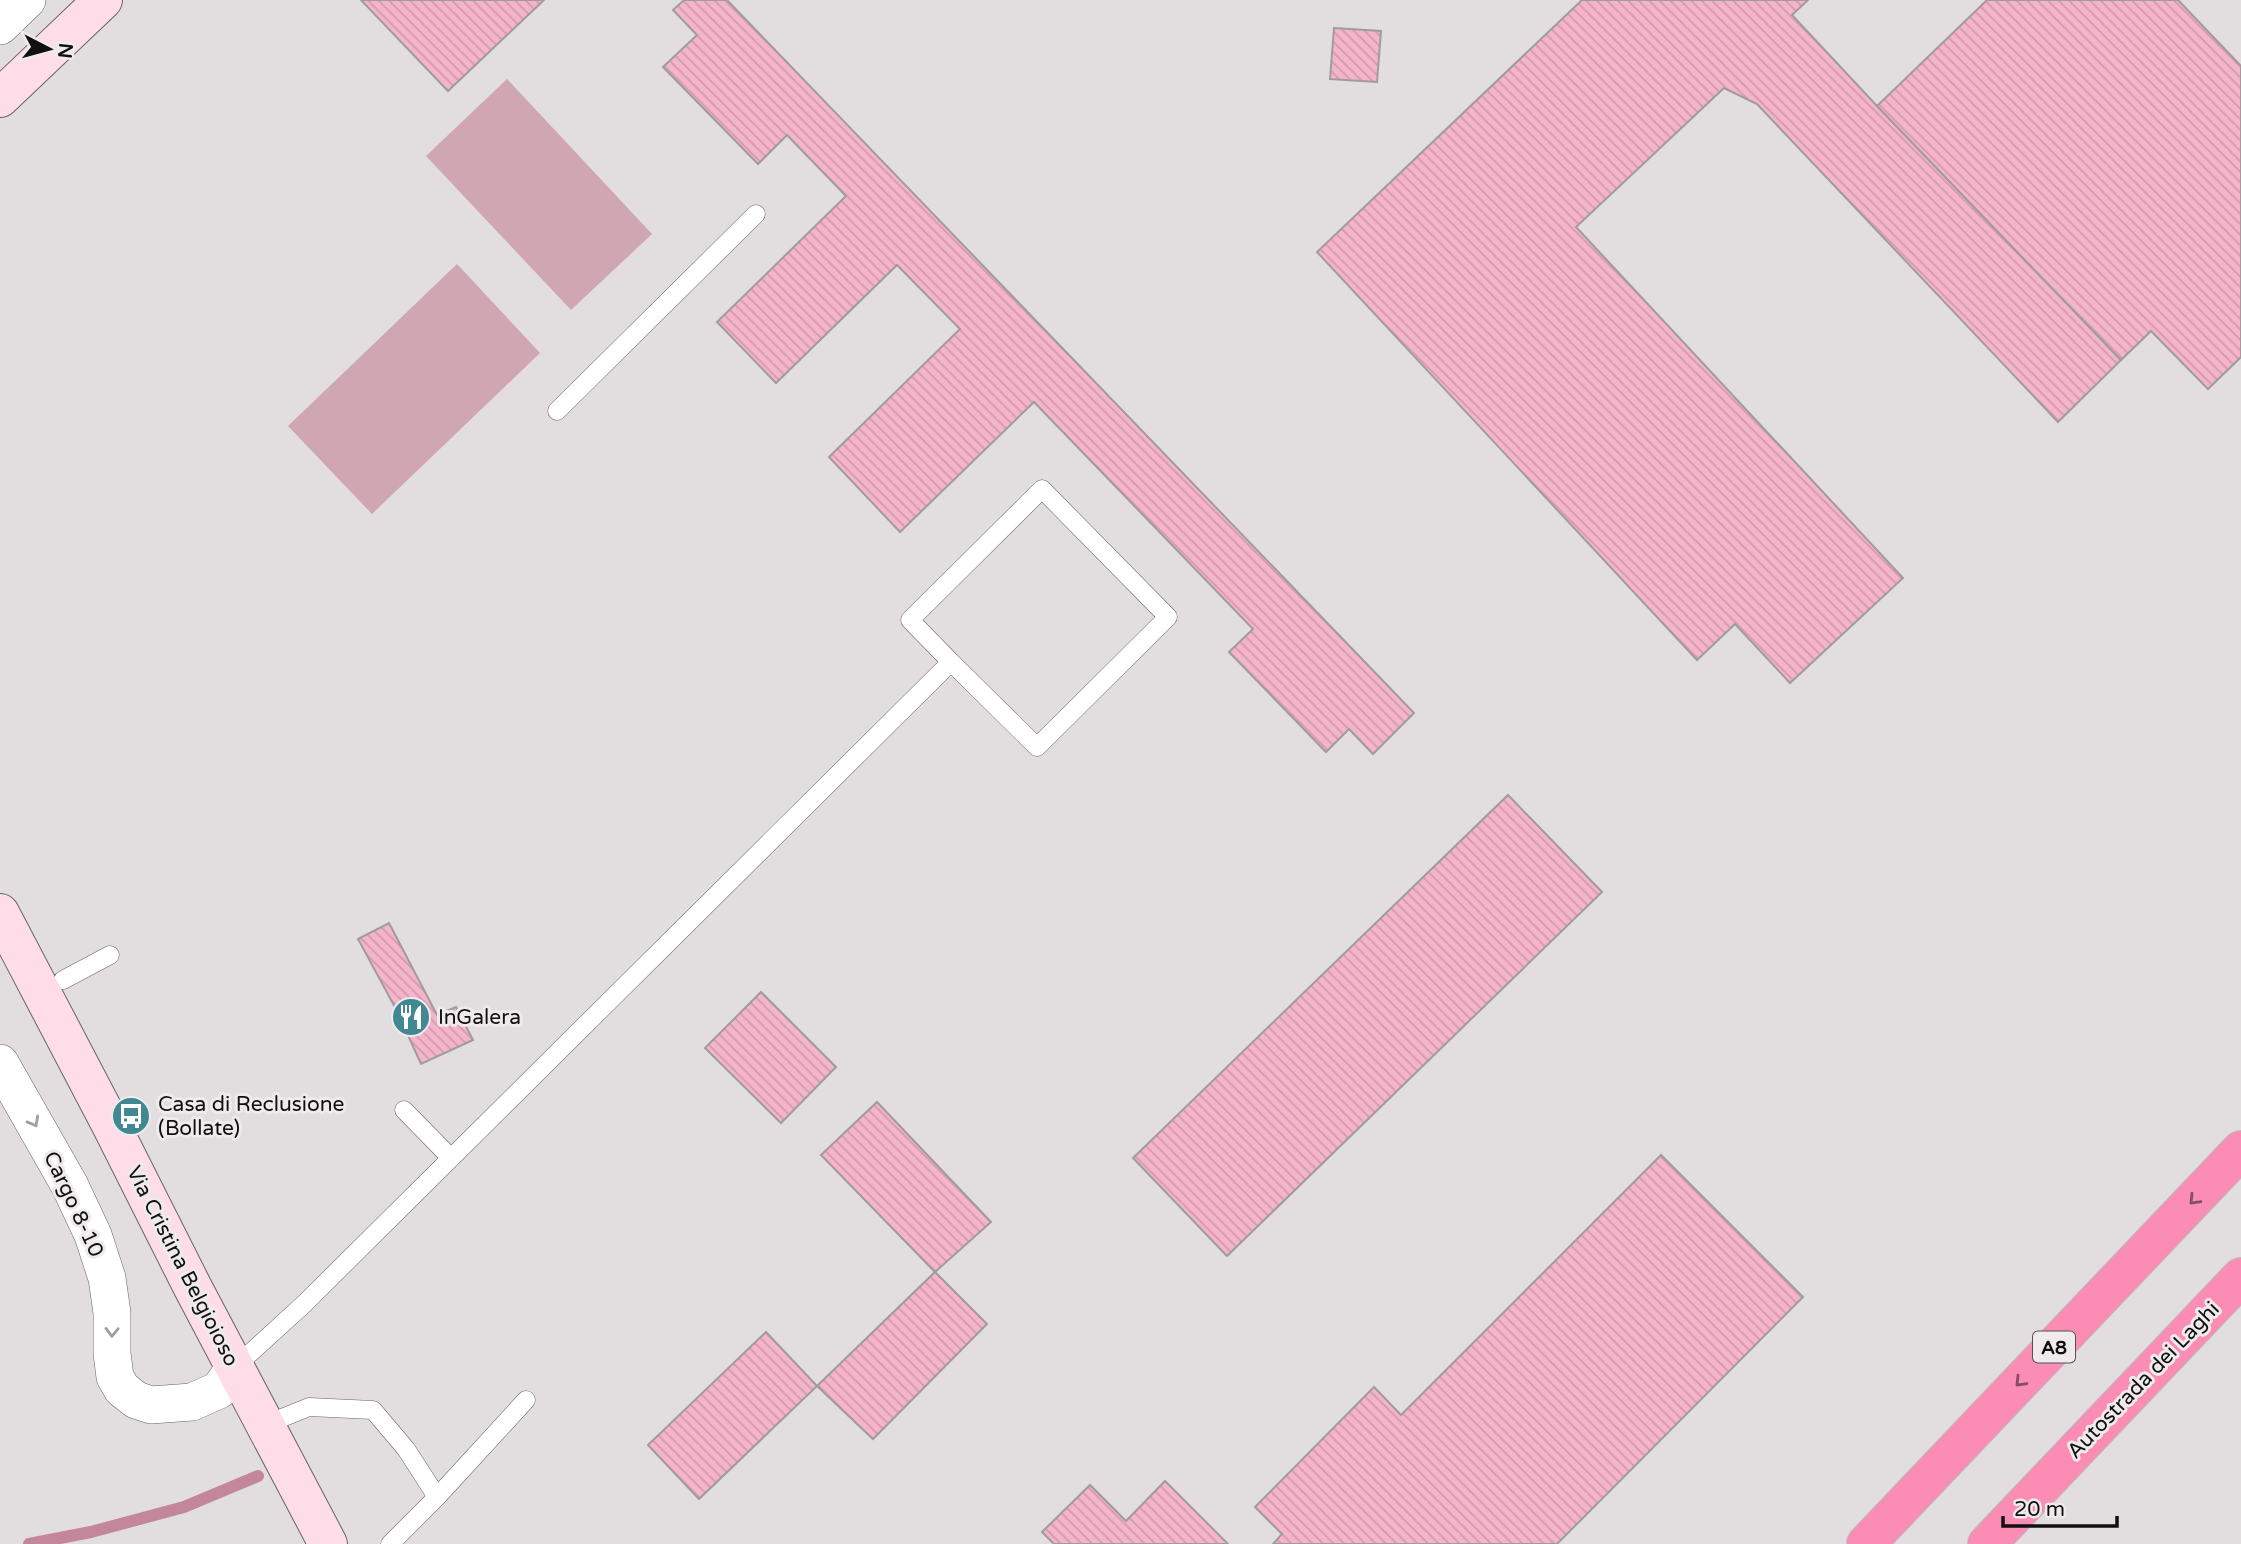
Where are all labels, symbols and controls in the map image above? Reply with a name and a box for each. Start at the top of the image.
north arrow [14,14,84,84]
text: N [53,42,77,59]
restaurant icon: InGalera [390,996,432,1038]
place label: InGalera [438,1005,521,1030]
place label: Casa di Reclusione (Bollate) [158,1092,345,1141]
bus stop icon: Casa di Reclusione (Bollate) [110,1095,152,1137]
one-way arrow [26,1115,39,1128]
street label: Cargo 8-10 [38,1147,109,1261]
street label: Via Cristina Belgioioso [121,1162,244,1371]
one-way arrow [2189,1192,2202,1205]
street label: Autostrada dei Laghi [2062,1297,2225,1464]
one-way arrow [104,1327,120,1338]
road number: A8 [2033,1331,2075,1362]
one-way arrow [2016,1374,2029,1387]
scale bar [2003,1484,2117,1528]
text: 20 m [2014,1497,2065,1522]

